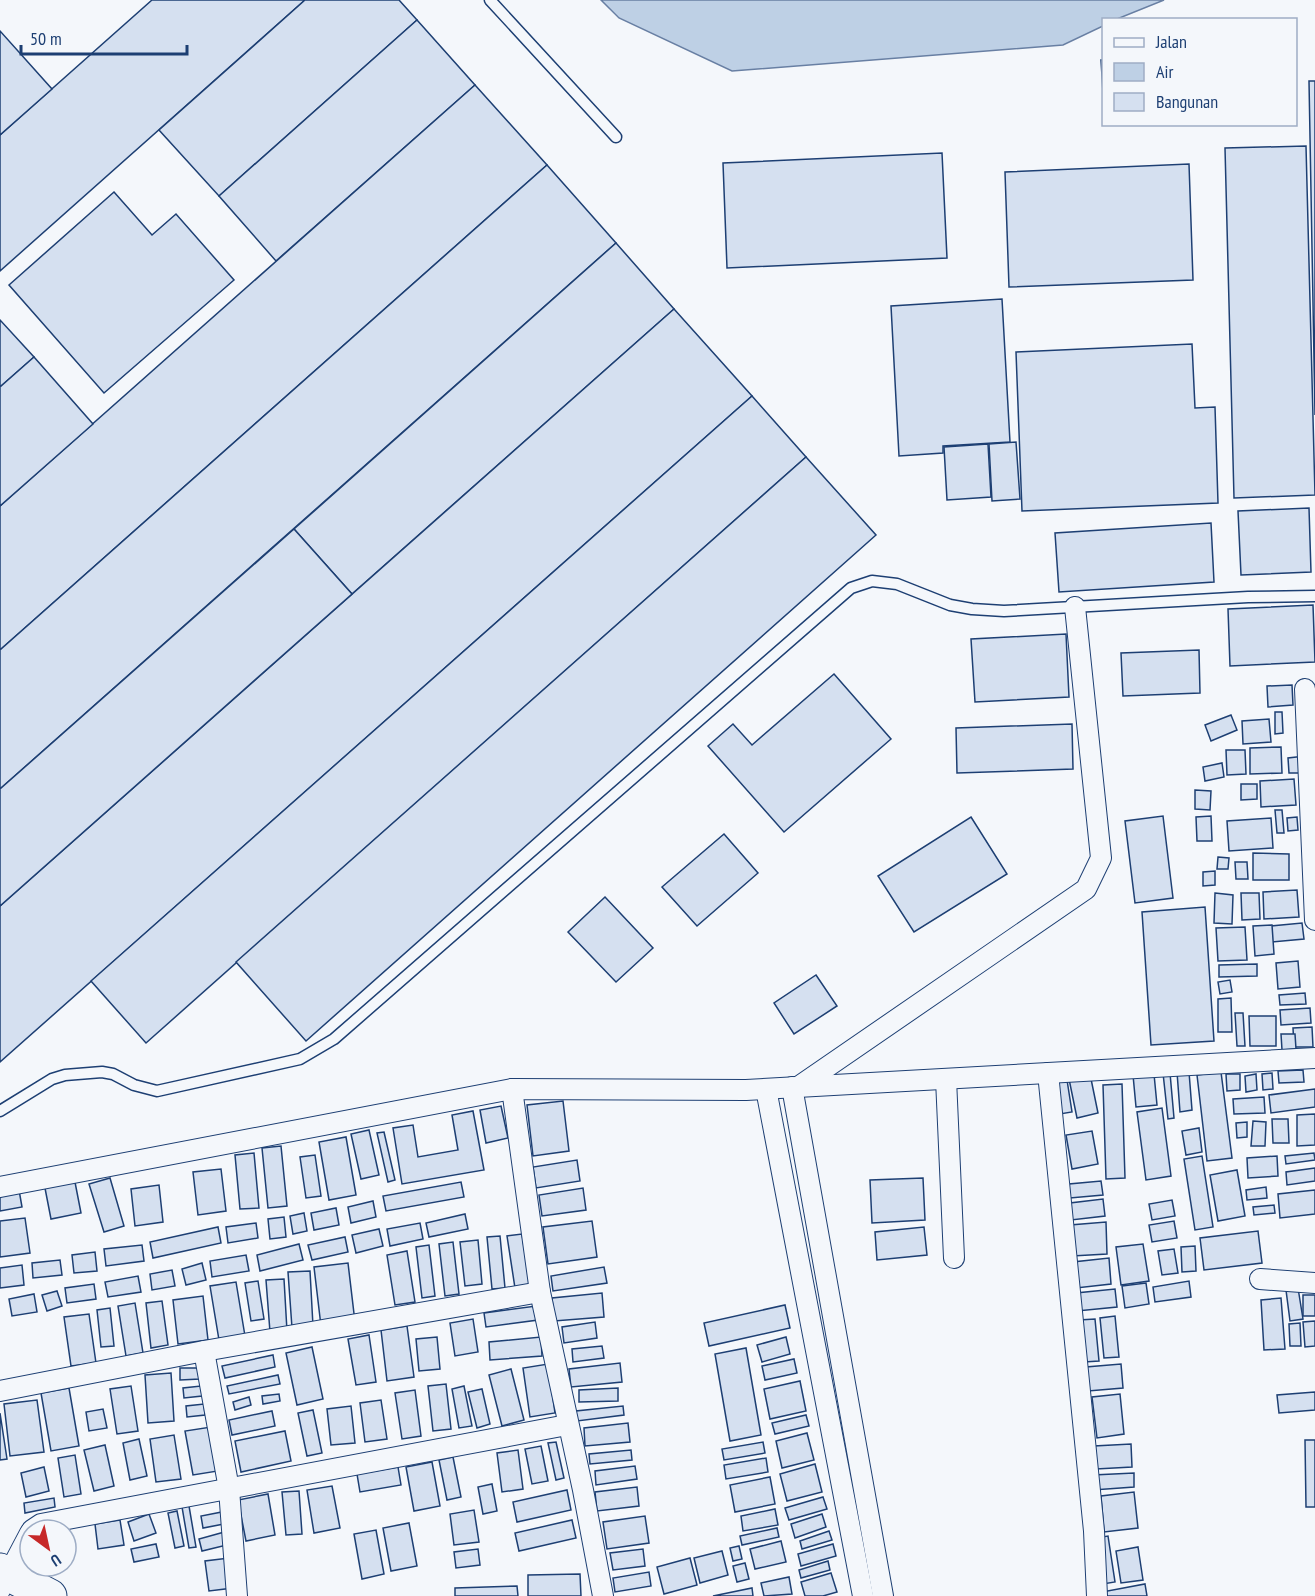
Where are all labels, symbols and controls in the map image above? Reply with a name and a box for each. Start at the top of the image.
scale bar [21,18,188,56]
legend [1102,18,1297,126]
text: 50 m [30,27,62,50]
text: Jalan [1155,30,1187,53]
text: Air [1156,60,1173,83]
text: Bangunan [1156,90,1218,113]
north arrow [18,1518,78,1578]
text: U [47,1550,65,1571]

